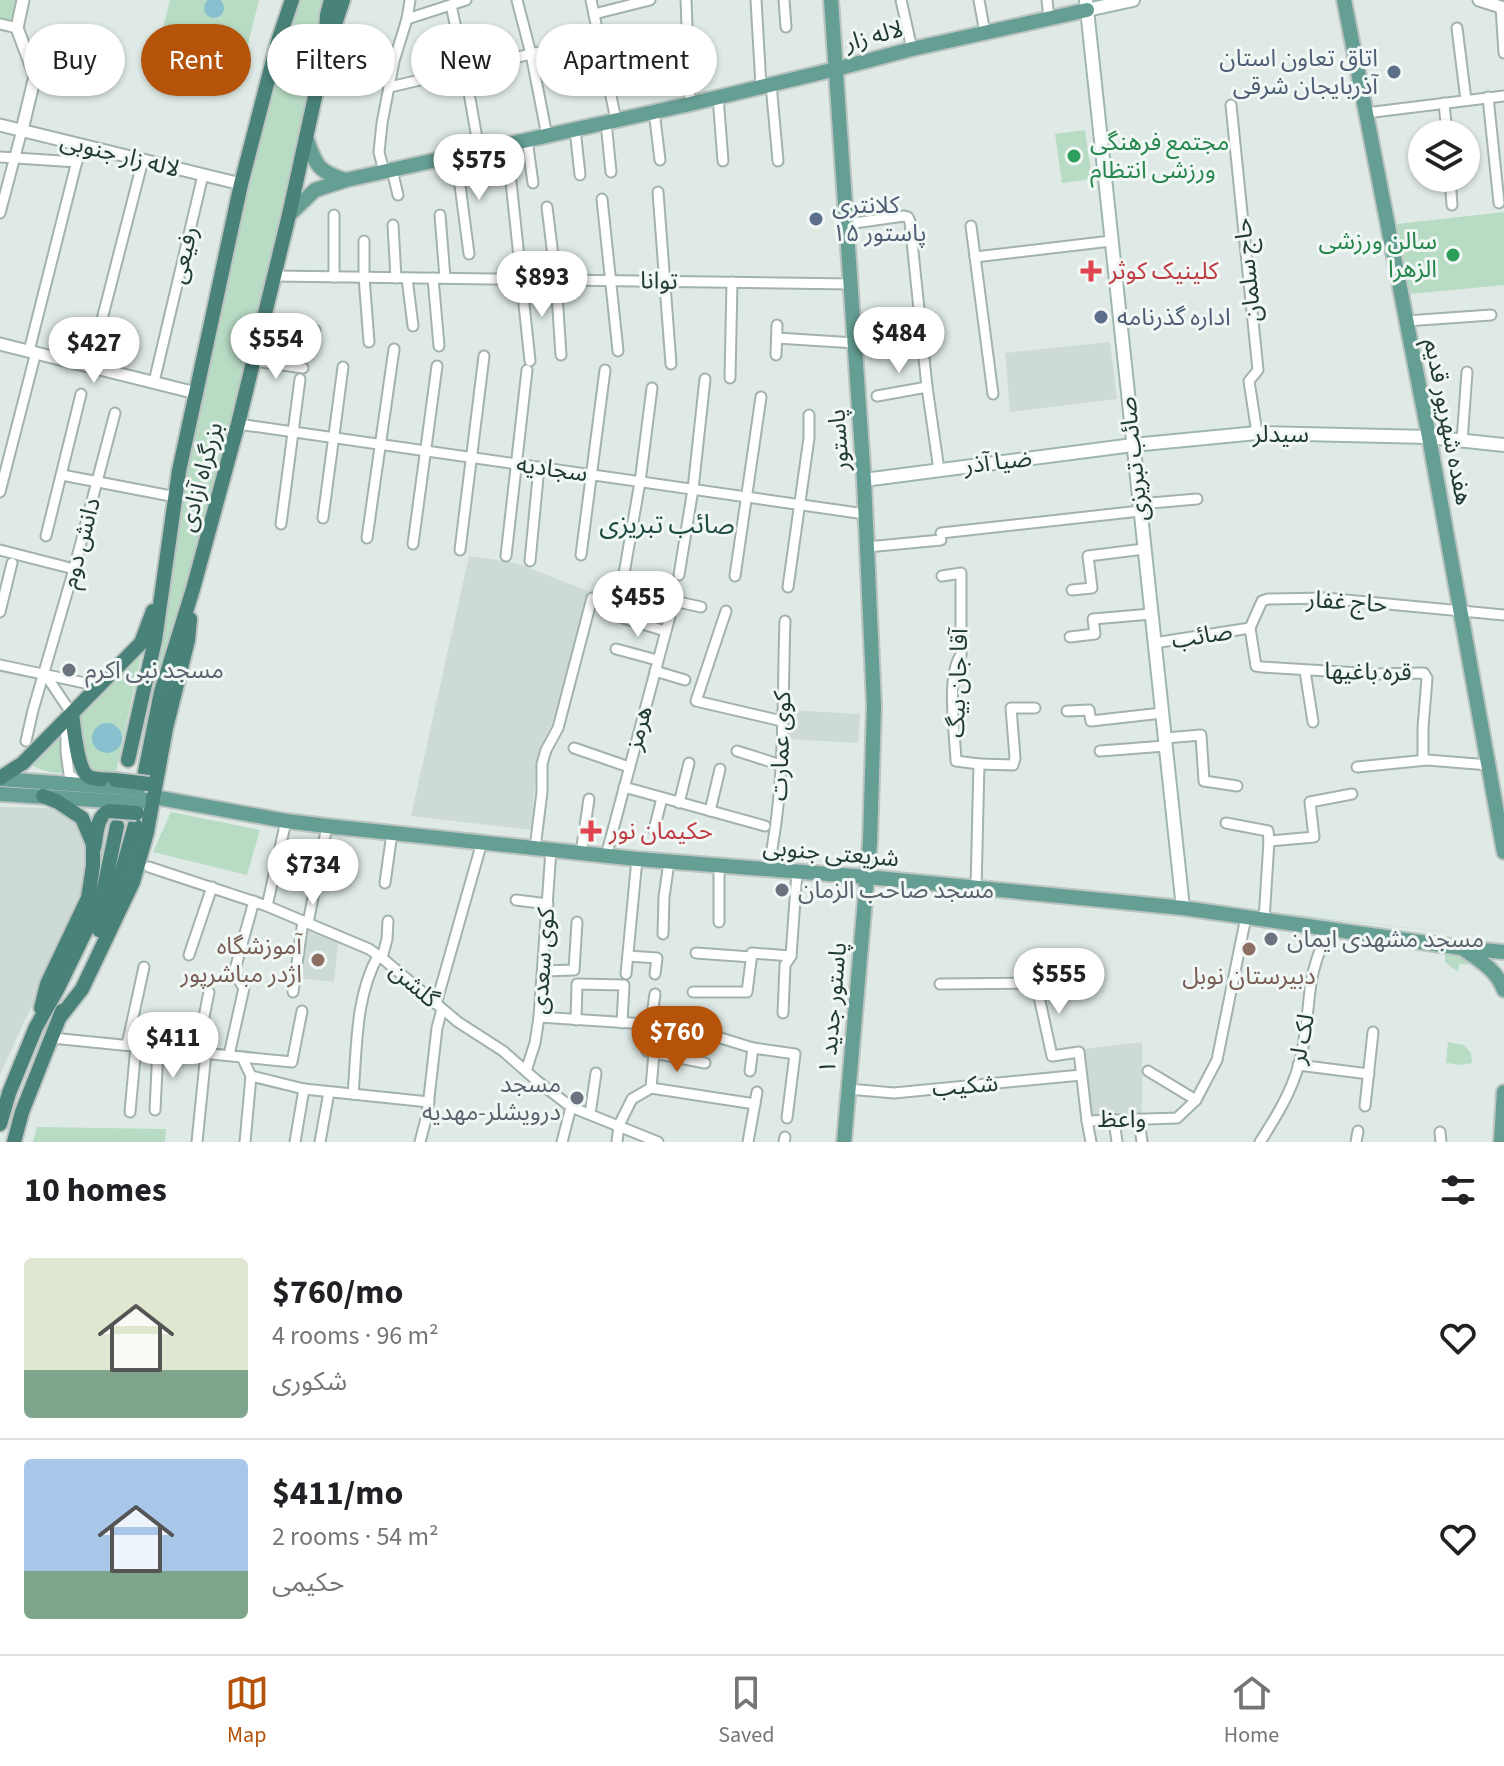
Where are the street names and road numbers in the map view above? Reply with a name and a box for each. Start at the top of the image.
street label: لاله زار [840,11,907,61]
street label: لاله زار جنوبی [57,123,183,187]
street label: حاج سلمان [1225,216,1271,324]
street label: رفیعی [160,223,208,287]
street label: توانا [640,263,678,299]
street label: هفده شهریور قدیم [1415,336,1481,508]
street label: صائب تبریزی [1110,395,1158,523]
street label: پاستور [819,408,859,473]
street label: سیدلر [1252,417,1309,452]
street label: بزرگراه آزادی [170,418,232,536]
street label: ضیا آذر [961,440,1034,484]
street label: سجادیه [514,447,590,491]
street label: دانش دوم [52,494,110,592]
street label: حاج غفار [1304,582,1389,622]
street label: صائب [1169,614,1235,658]
street label: آقا جان بیگ [939,627,977,738]
street label: قره باغیها [1324,654,1412,690]
street label: کوی عمارت [762,689,800,801]
street label: هرمز [616,702,662,755]
street label: شریعتی جنوبی [761,830,901,876]
street label: کوی سعدی [522,906,564,1015]
street label: پاستور جدید ۱ [810,941,856,1075]
street label: گلشن [382,954,447,1017]
street label: لک لر [1280,1011,1324,1068]
street label: شکیب [930,1066,1000,1106]
street label: واعظ [1098,1102,1146,1137]

